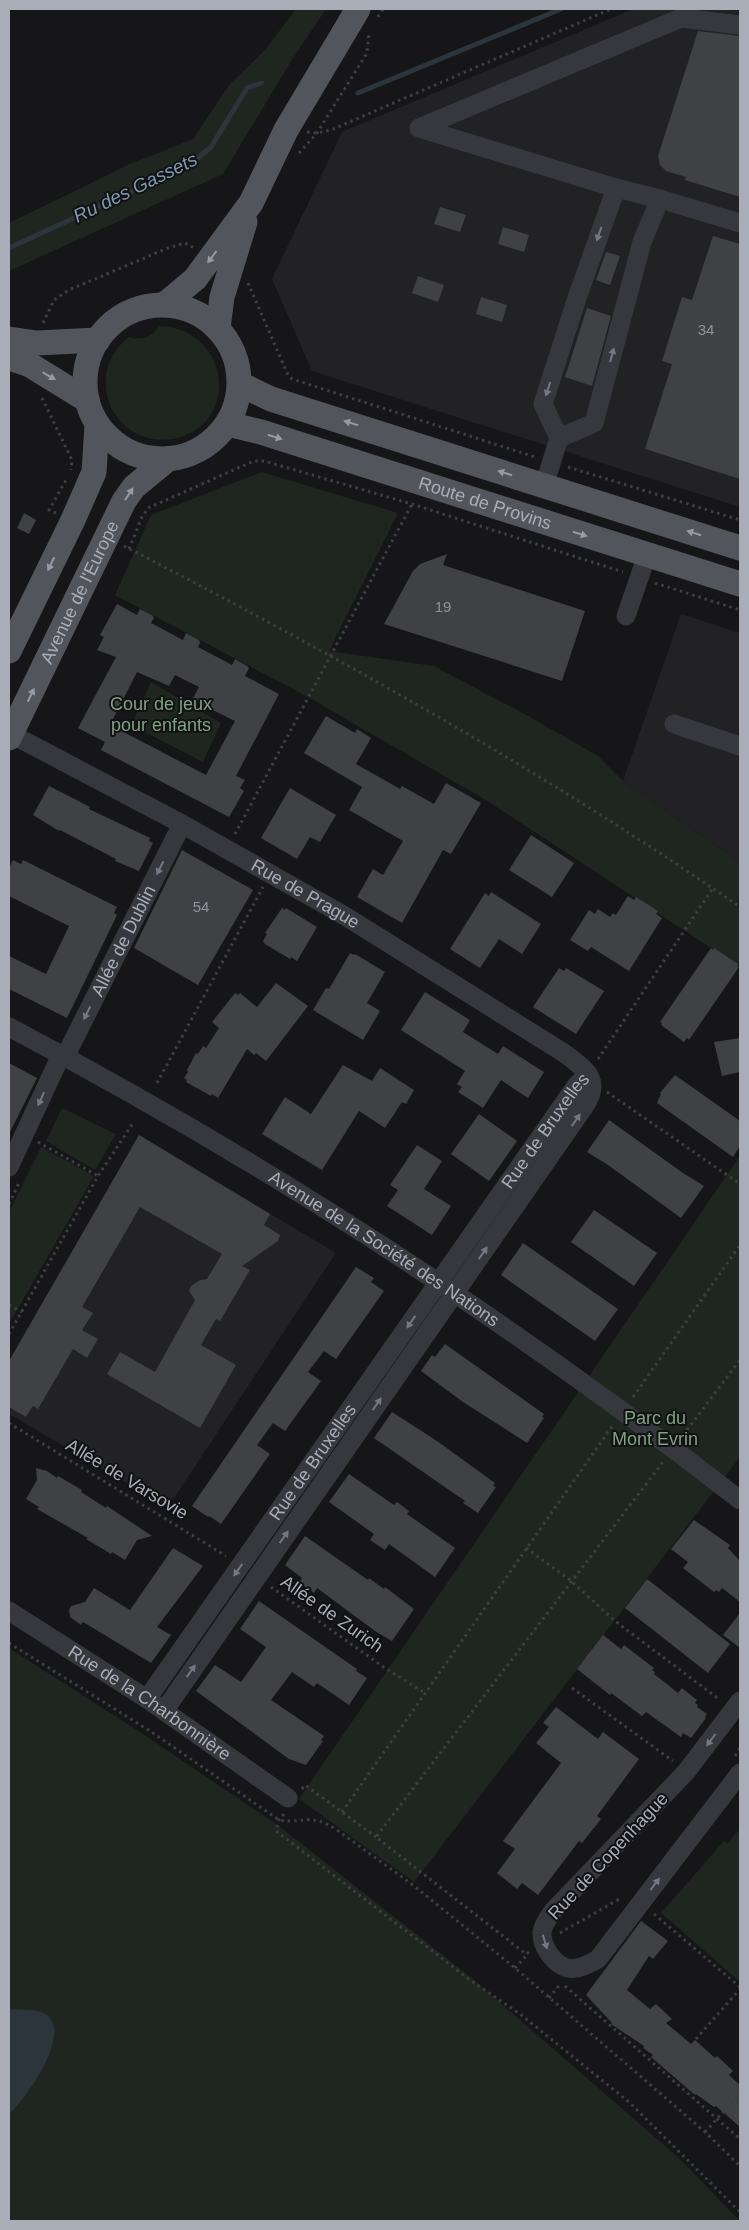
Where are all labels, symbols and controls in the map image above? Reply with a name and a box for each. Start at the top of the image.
water label: Ru des Gassets [70,148,201,227]
one-way arrow [595,227,602,242]
one-way arrow [207,250,218,263]
house number: 34 [698,321,714,338]
one-way arrow [609,348,617,363]
one-way arrow [42,372,57,380]
one-way arrow [544,381,551,396]
one-way arrow [343,419,358,427]
one-way arrow [268,433,283,441]
one-way arrow [498,469,513,477]
street label: Route de Provins [416,473,554,534]
one-way arrow [124,487,134,501]
street label: Avenue de l'Europe [37,518,123,667]
one-way arrow [686,529,701,536]
one-way arrow [573,530,588,538]
one-way arrow [47,557,55,571]
house number: 19 [435,598,451,615]
one-way arrow [27,688,35,702]
park label: Cour de jeux pour enfants [110,694,212,735]
street label: Rue de Prague [248,855,363,933]
one-way arrow [156,860,164,875]
street label: Allée de Dublin [87,882,159,999]
house number: 54 [193,898,209,915]
one-way arrow [83,1006,91,1020]
street label: Rue de Bruxelles [497,1069,593,1192]
one-way arrow [36,1092,44,1106]
one-way arrow [571,1113,581,1127]
street label: Avenue de la Société des Nations [266,1167,503,1331]
one-way arrow [478,1246,488,1260]
one-way arrow [406,1315,416,1329]
one-way arrow [372,1397,382,1411]
street label: Rue de Bruxelles [265,1400,360,1524]
park label: Parc du Mont Evrin [612,1408,698,1449]
street label: Allée de Varsovie [62,1435,192,1523]
one-way arrow [279,1530,289,1544]
one-way arrow [233,1563,243,1577]
street label: Allée de Zurich [277,1571,387,1657]
street label: Rue de la Charbonnière [65,1641,235,1765]
one-way arrow [186,1664,196,1677]
one-way arrow [705,1733,716,1746]
street label: Rue de Copenhague [544,1788,672,1924]
one-way arrow [650,1877,660,1891]
one-way arrow [541,1935,549,1950]

